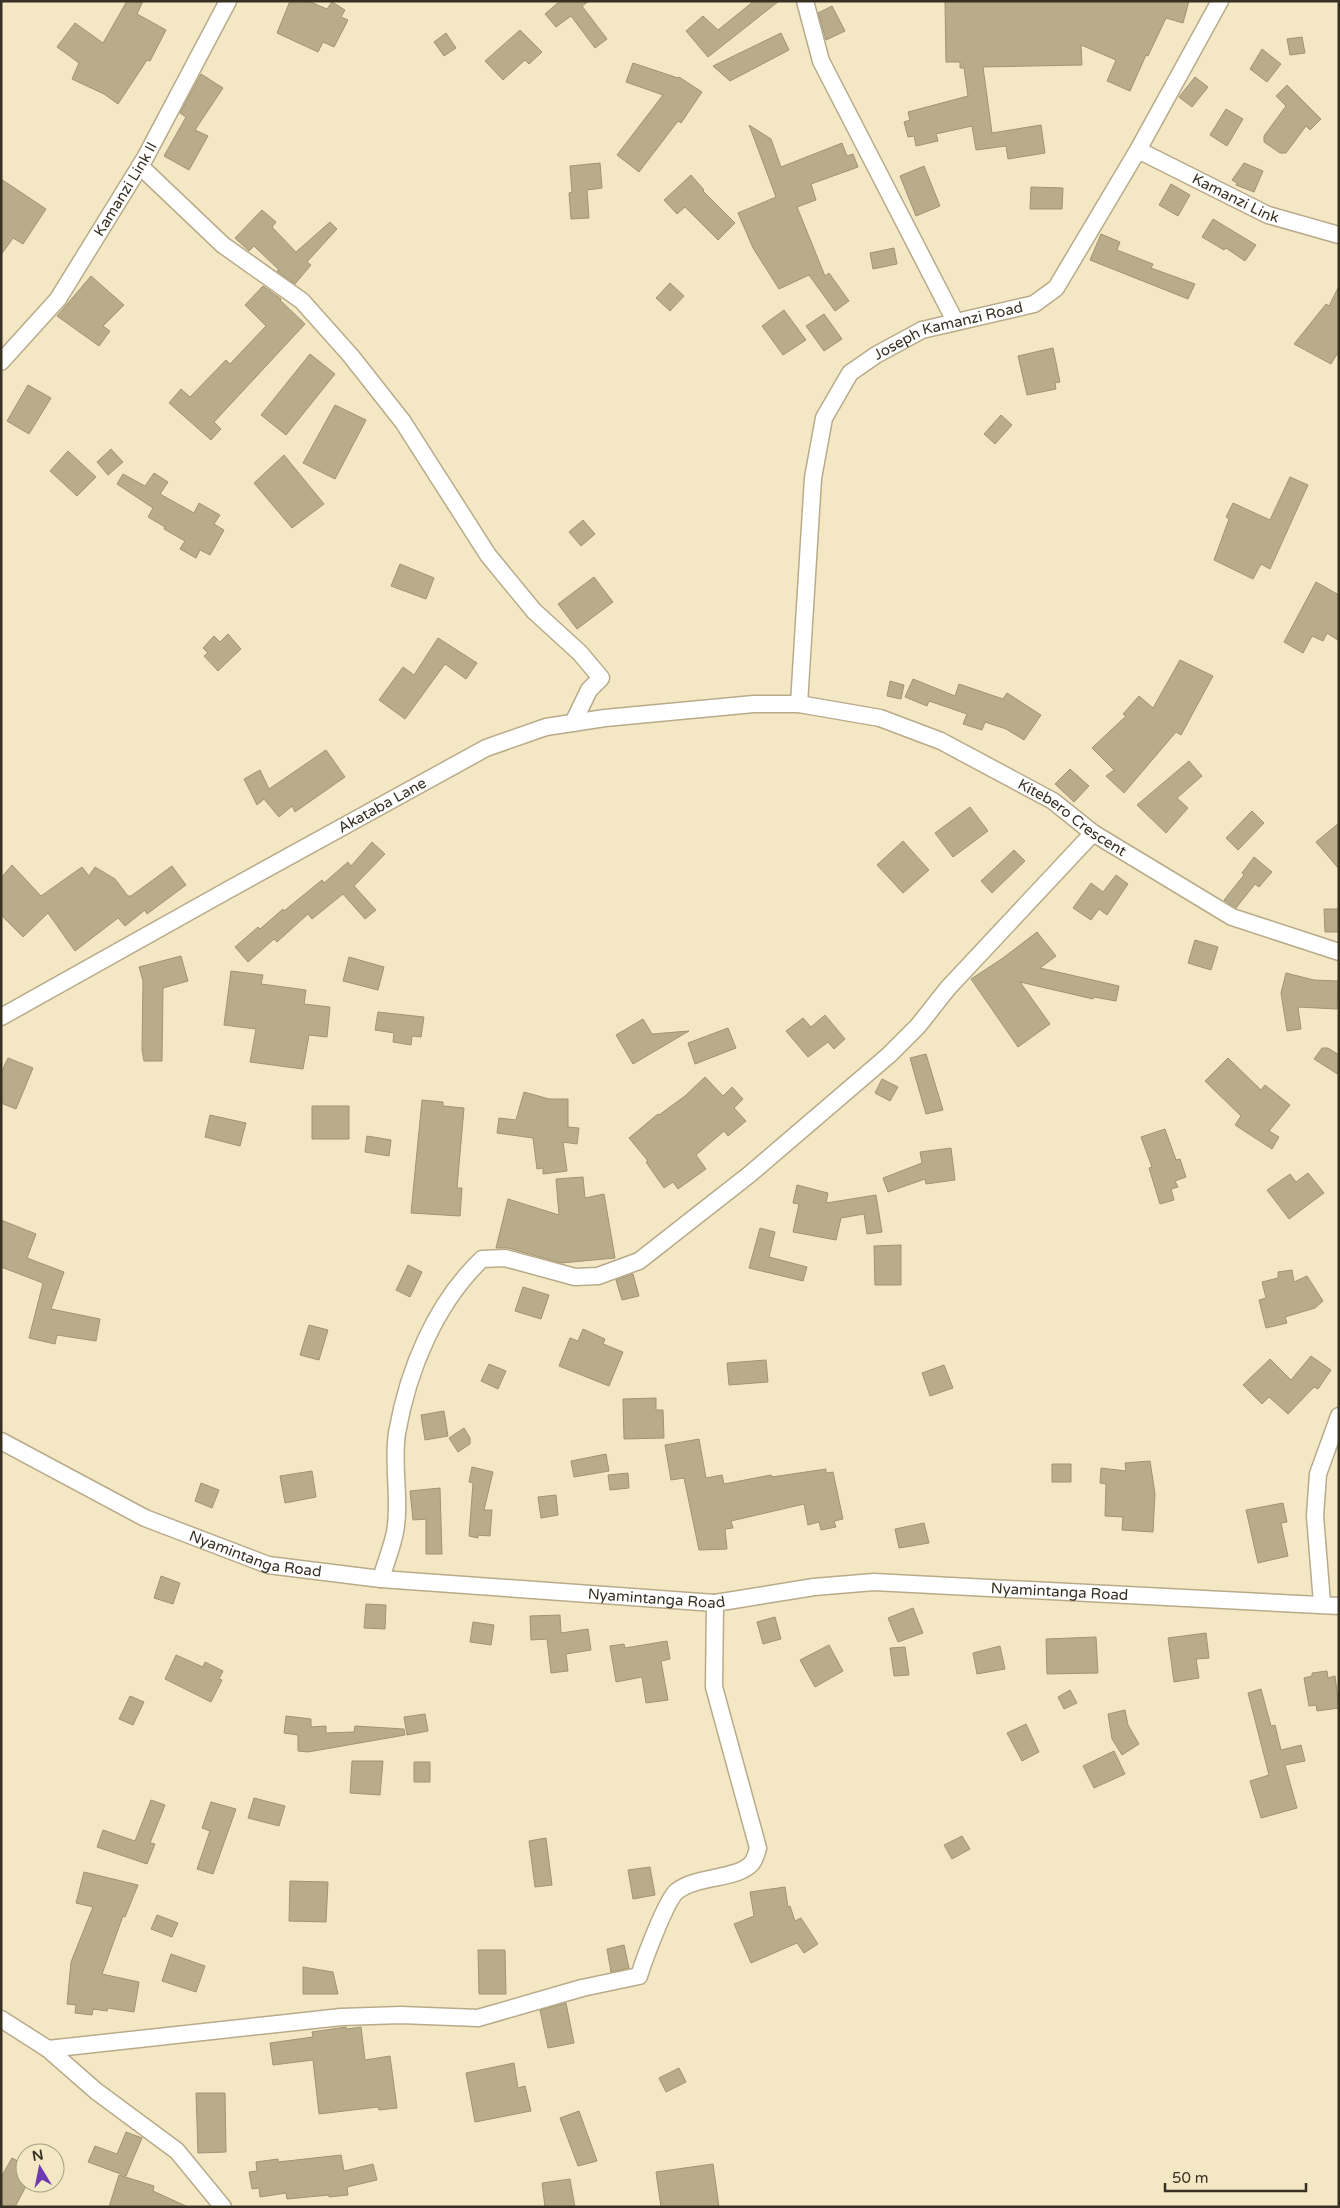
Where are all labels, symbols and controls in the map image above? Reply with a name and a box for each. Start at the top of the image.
street label: Kamanzi Link II [90,139,161,240]
street label: Kamanzi Link [1189,170,1281,227]
street label: Joseph Kamanzi Road [870,298,1025,364]
street label: Akataba Lane [335,774,429,837]
street label: Kitebero Crescent [1015,775,1130,860]
street label: Nyamintanga Road [187,1527,323,1581]
street label: Nyamintanga Road [990,1579,1129,1604]
street label: Nyamintanga Road [587,1585,726,1612]
north arrow [15,2143,65,2193]
text: N [31,2146,45,2165]
scale bar [1165,2160,1306,2192]
text: 50 m [1172,2169,1209,2187]

